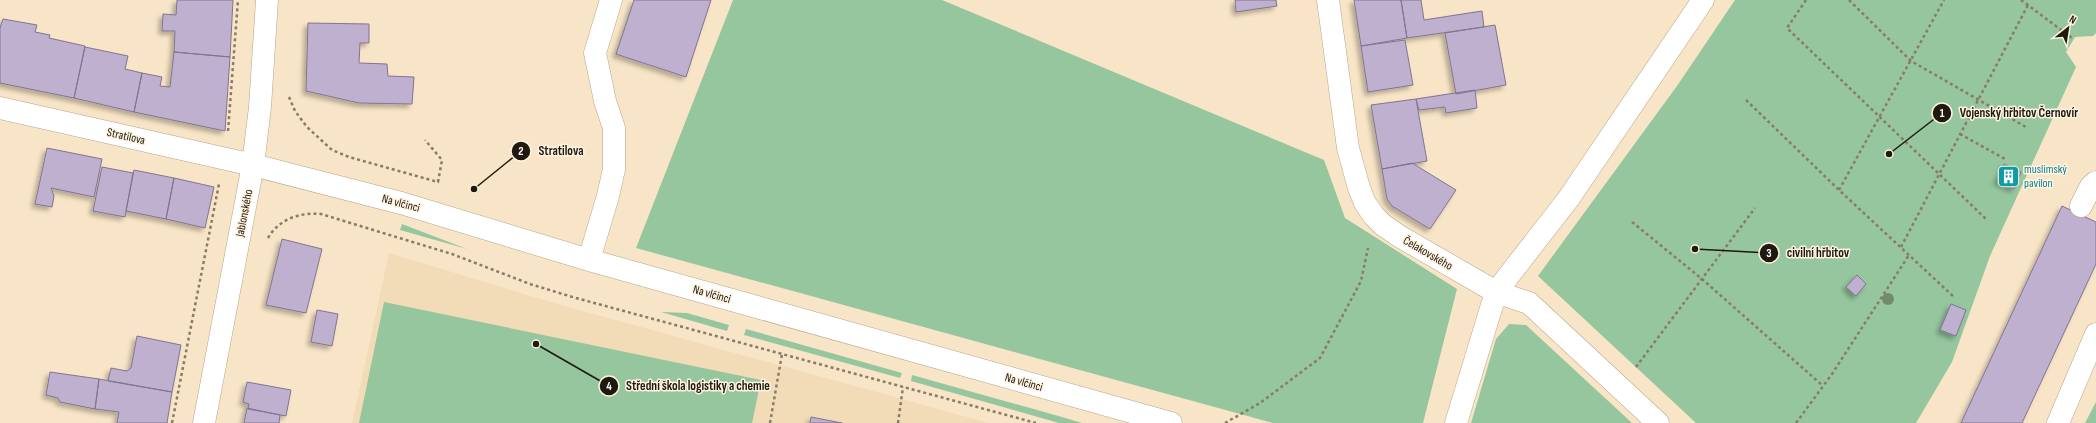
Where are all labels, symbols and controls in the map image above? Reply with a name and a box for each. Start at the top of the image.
north arrow [2048,8,2088,48]
text: N [2067,13,2079,27]
callout: Vojenský hřbitov Černovír [1932,100,2086,125]
text: Vojenský hřbitov Černovír [1960,105,2078,121]
text: 1 [1940,106,1945,121]
street label: Stratilova [105,125,147,148]
callout: Stratilova [511,138,592,163]
text: Stratilova [538,143,584,159]
text: 2 [518,144,524,159]
place label: muslimský pavilon [2024,162,2067,191]
building icon: muslimský pavilon [1996,163,2022,189]
street label: Jablonského [232,188,256,239]
street label: Na vlčinci [380,191,422,216]
street label: Čelakovského [1400,233,1455,274]
callout: civilní hřbitov [1759,240,1858,265]
text: civilní hřbitov [1787,245,1850,261]
text: 3 [1766,246,1772,261]
street label: Na vlčinci [691,282,733,307]
street label: Na vlčinci [1003,370,1045,395]
callout: Střední škola logistiky a chemie [599,373,778,398]
text: Střední škola logistiky a chemie [626,378,770,394]
text: 4 [606,379,612,394]

